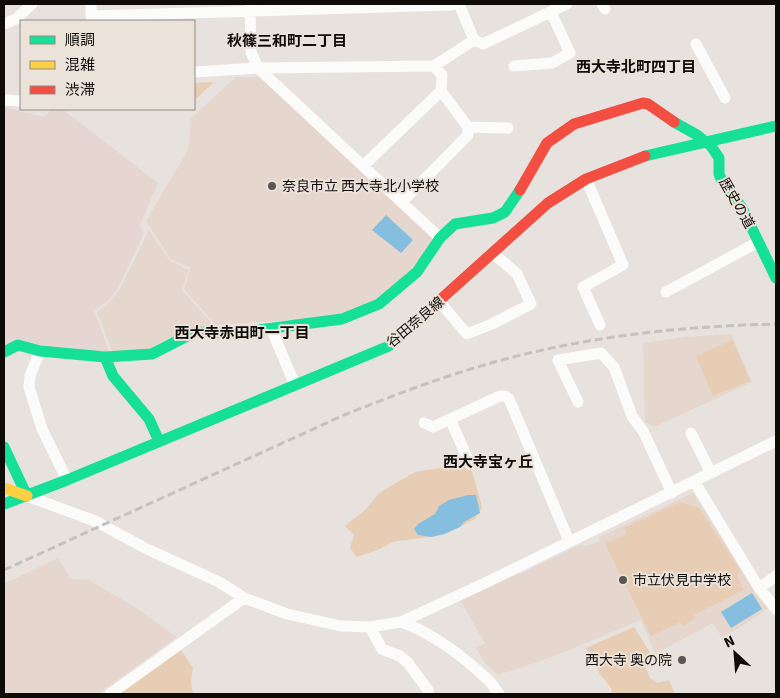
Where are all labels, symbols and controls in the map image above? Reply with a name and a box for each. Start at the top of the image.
legend [20,20,195,110]
text: 順調 [65,31,95,49]
district label: 秋篠三和町二丁目 [227,32,347,50]
text: 混雑 [65,56,95,74]
district label: 西大寺北町四丁目 [576,58,696,76]
text: 渋滞 [65,81,95,99]
street label: 歴史の道 [715,175,758,232]
place label: 奈良市立 西大寺北小学校 [282,178,439,195]
marker: 奈良市立 西大寺北小学校 [266,180,278,192]
street label: 谷田奈良線 [383,293,448,351]
district label: 西大寺赤田町一丁目 [174,324,310,342]
district label: 西大寺宝ヶ丘 [443,453,533,471]
place label: 市立伏見中学校 [633,572,731,589]
marker: 市立伏見中学校 [617,574,629,586]
north arrow [710,628,760,678]
text: N [721,632,738,652]
place label: 西大寺 奥の院 [585,652,672,669]
marker: 西大寺 奥の院 [676,654,688,666]

